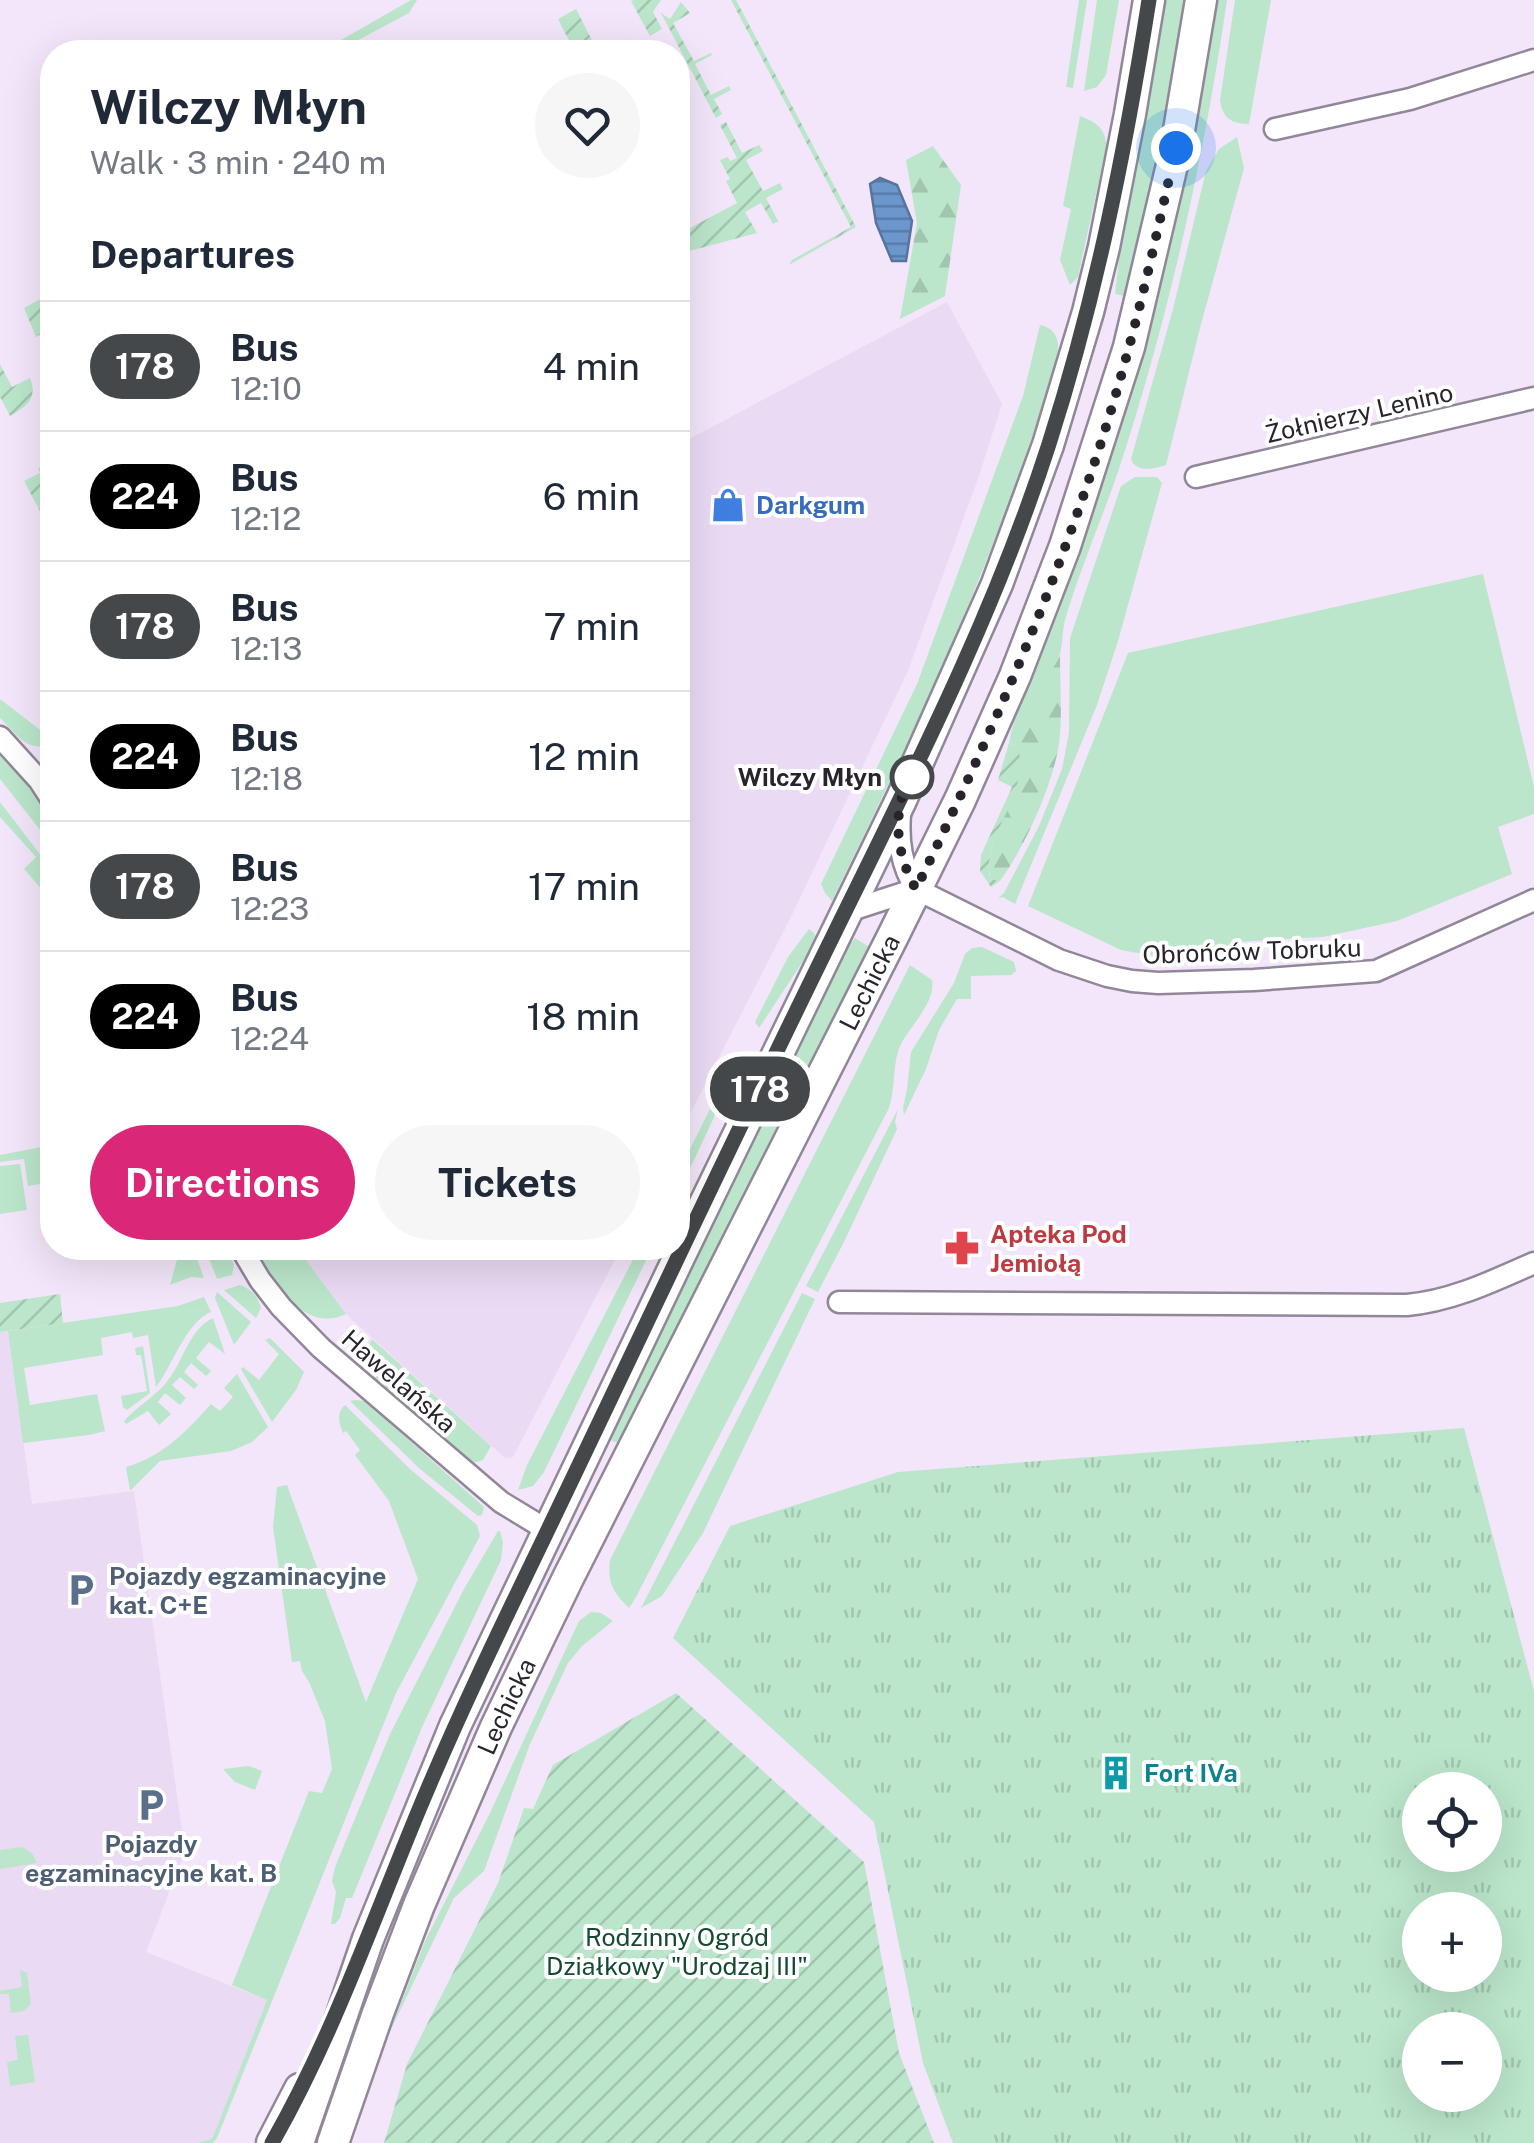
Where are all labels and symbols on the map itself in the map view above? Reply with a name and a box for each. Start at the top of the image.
your location [1151,123,1201,173]
street label: Żołnierzy Lenino [1262,377,1456,449]
shop icon: Darkgum [709,486,747,524]
place label: Darkgum [756,490,865,520]
marker: Wilczy Młyn [891,756,933,798]
place label: Wilczy Młyn [738,762,882,792]
street label: Lechicka [833,930,906,1035]
street label: Obrońców Tobruku [1142,932,1362,970]
line badge: 178 [702,1056,818,1122]
place label: Apteka Pod Jemiołą [990,1219,1127,1278]
pharmacy icon: Apteka Pod Jemiołą [943,1229,981,1267]
street label: Hawelańska [336,1323,462,1439]
place label: Pojazdy egzaminacyjne kat. C+E [109,1561,386,1620]
parking icon: Pojazdy egzaminacyjne kat. C+E [62,1571,100,1609]
street label: Lechicka [471,1653,542,1759]
building icon: Fort IVa [1097,1754,1135,1792]
place label: Fort IVa [1144,1758,1238,1788]
parking icon: Pojazdy egzaminacyjne kat. B [132,1786,170,1824]
place label: Pojazdy egzaminacyjne kat. B [25,1829,277,1888]
park label: Rodzinny Ogród Działkowy "Urodzaj III" [546,1922,808,1981]

